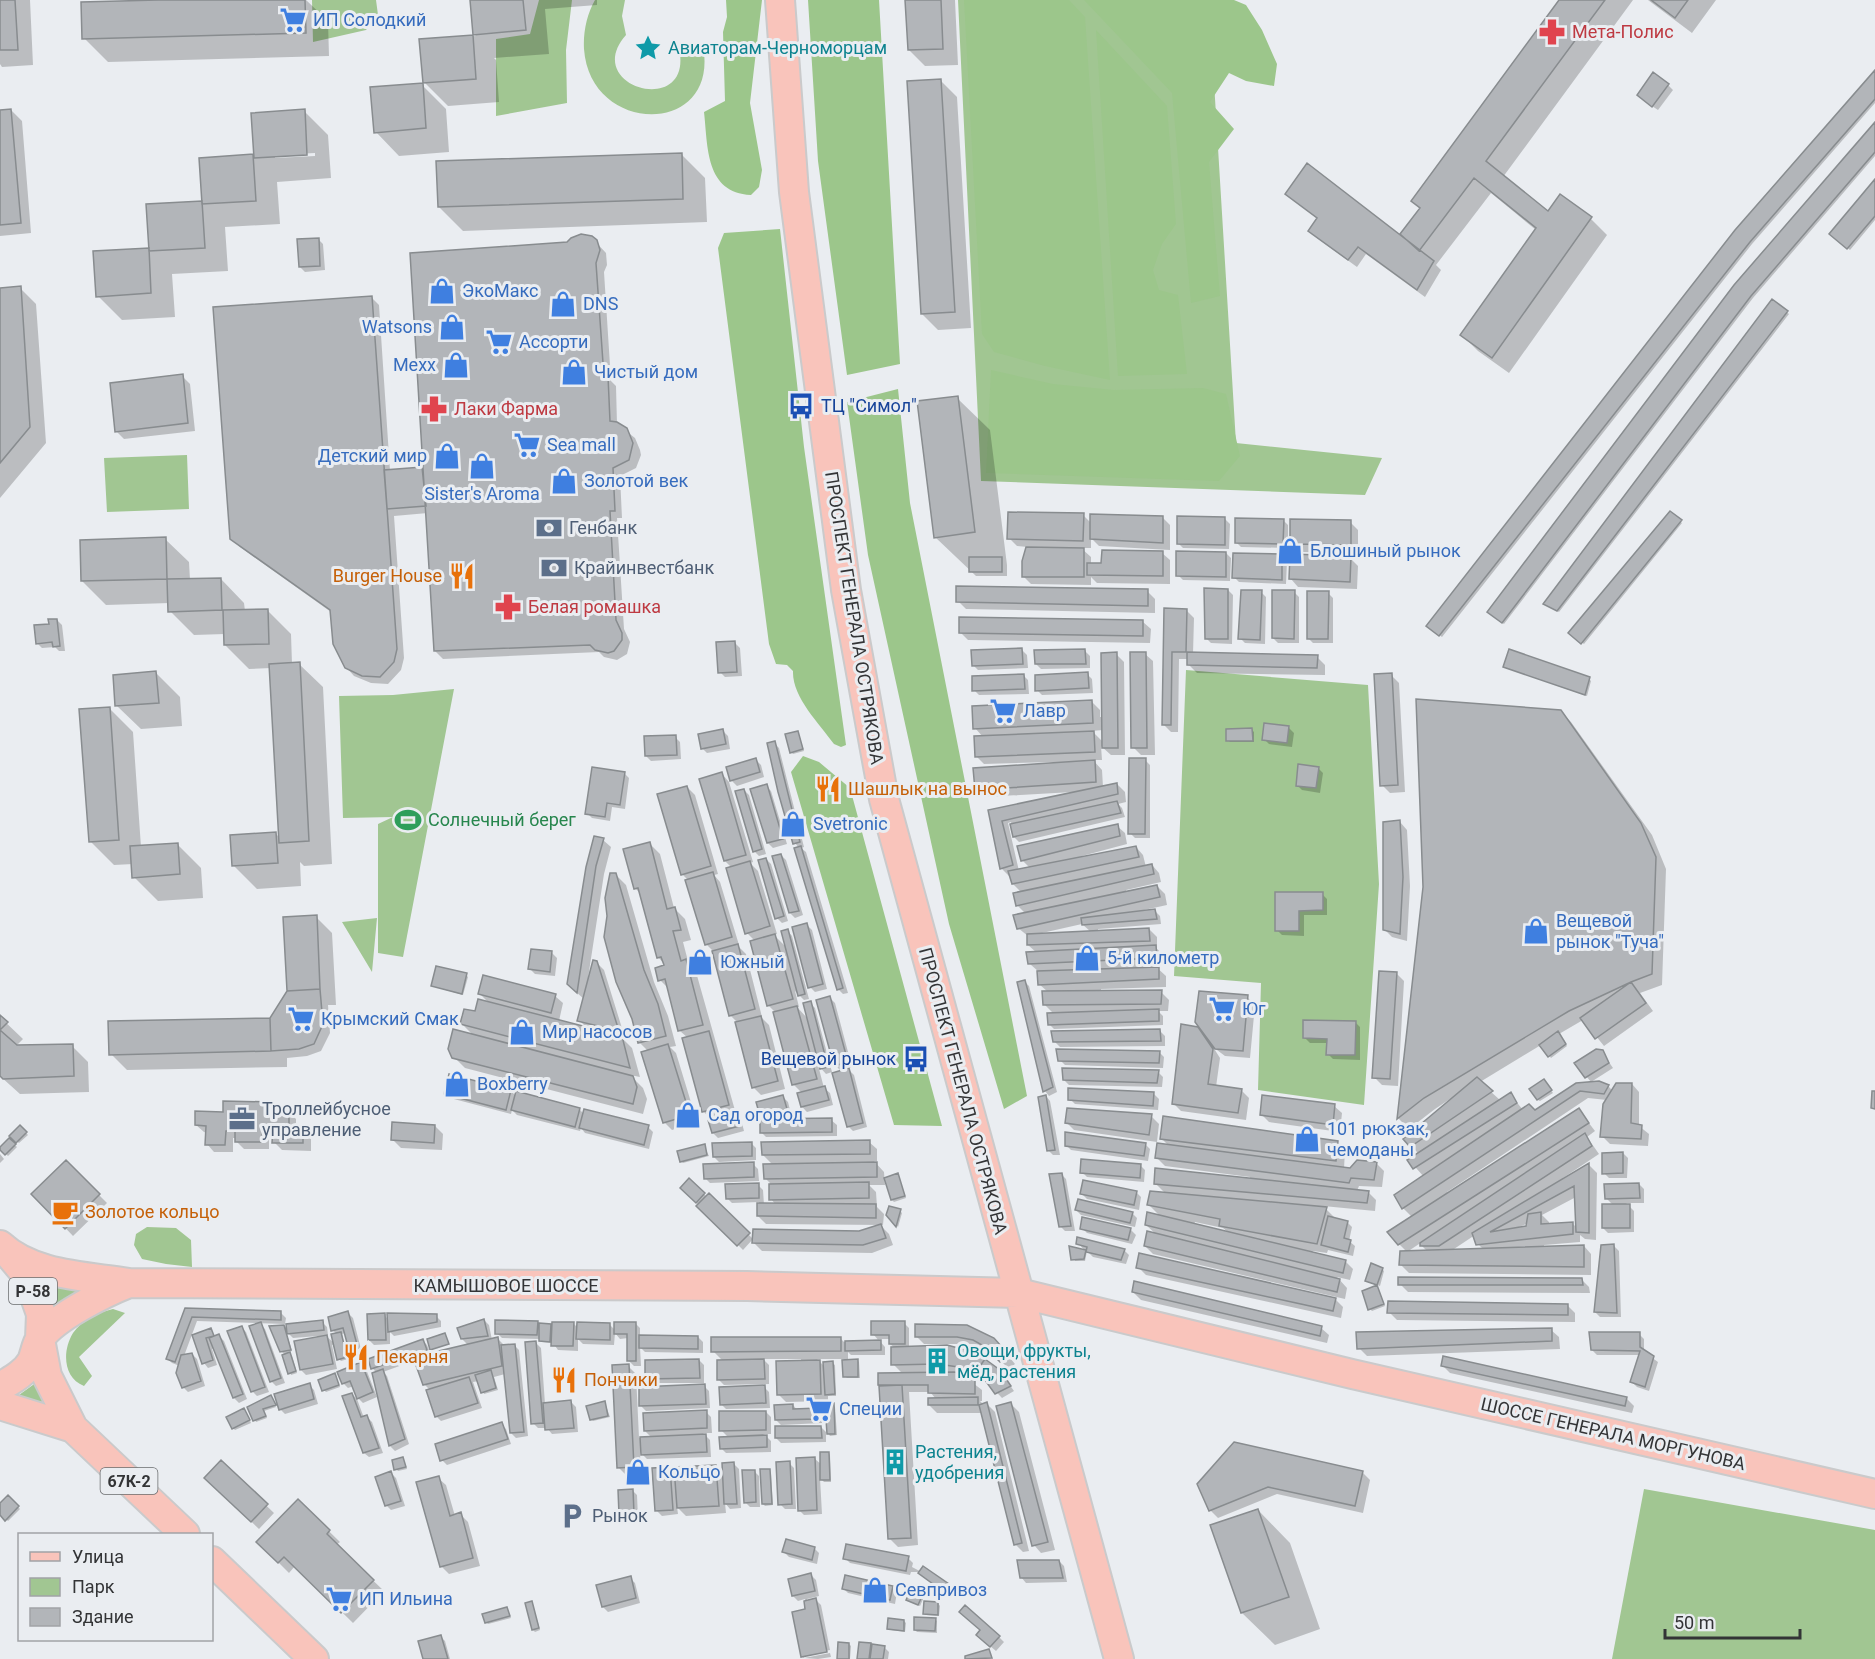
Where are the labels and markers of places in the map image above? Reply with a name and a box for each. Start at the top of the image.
supermarket icon: ИП Солодкий [278,5,308,35]
place label: ИП Солодкий [313,9,426,30]
pharmacy icon: Мета-Полис [1537,17,1567,47]
place label: Мета-Полис [1572,21,1674,42]
place icon: Авиаторам-Черноморцам [633,33,663,63]
place label: Авиаторам-Черноморцам [668,37,887,58]
shop icon: ЭкоМакс [427,276,457,306]
place label: ЭкоМакс [462,280,538,301]
shop icon: DNS [548,289,578,319]
place label: DNS [583,293,619,314]
shop icon: Watsons [437,312,467,342]
place label: Watsons [362,316,432,337]
supermarket icon: Ассорти [484,327,514,357]
place label: Ассорти [519,331,588,352]
shop icon: Mexx [441,350,471,380]
place label: Mexx [393,354,436,375]
shop icon: Чистый дом [559,357,589,387]
place label: Чистый дом [594,361,698,382]
bus stop icon: ТЦ "Симол" [786,391,816,421]
pharmacy icon: Лаки Фарма [419,394,449,424]
place label: ТЦ "Симол" [821,395,917,416]
place label: Лаки Фарма [454,398,558,419]
supermarket icon: Sea mall [512,430,542,460]
place label: Sea mall [547,434,616,455]
shop icon: Детский мир [432,441,462,471]
place label: Детский мир [318,445,427,466]
shop icon: Sister's Aroma [467,451,497,481]
shop icon: Золотой век [549,466,579,496]
place label: Золотой век [584,470,689,491]
place label: Sister's Aroma [424,483,540,504]
bank icon: Генбанк [534,513,564,543]
place label: Генбанк [569,517,637,538]
shop icon: Блошиный рынок [1275,536,1305,566]
place label: Блошиный рынок [1310,540,1461,561]
bank icon: Крайинвестбанк [539,553,569,583]
place label: Крайинвестбанк [574,557,714,578]
restaurant icon: Burger House [447,561,477,591]
place label: Burger House [333,565,442,586]
pharmacy icon: Белая ромашка [493,592,523,622]
place label: Белая ромашка [528,596,661,617]
supermarket icon: Лавр [988,696,1018,726]
place label: Лавр [1023,700,1066,721]
restaurant icon: Шашлык на вынос [813,774,843,804]
place label: Шашлык на вынос [848,778,1007,799]
sports icon: Солнечный берег [393,805,423,835]
place label: Солнечный берег [428,809,576,830]
shop icon: Svetronic [778,809,808,839]
place label: Svetronic [813,813,888,834]
place label: Вещевой рынок "Туча" [1556,910,1664,952]
shop icon: Вещевой рынок "Туча" [1521,916,1551,946]
shop icon: 5-й километр [1072,943,1102,973]
shop icon: Южный [685,947,715,977]
place label: 5-й километр [1107,947,1219,968]
place label: Южный [720,951,785,972]
supermarket icon: Юг [1207,994,1237,1024]
place label: Юг [1242,998,1266,1019]
supermarket icon: Крымский Смак [286,1004,316,1034]
place label: Крымский Смак [321,1008,459,1029]
shop icon: Мир насосов [507,1017,537,1047]
place label: Мир насосов [542,1021,653,1042]
bus stop icon: Вещевой рынок [901,1044,931,1074]
place label: Вещевой рынок [761,1048,896,1069]
shop icon: Boxberry [442,1069,472,1099]
place label: Boxberry [477,1073,548,1094]
place label: Троллейбусное управление [262,1098,391,1140]
shop icon: Сад огород [673,1100,703,1130]
office icon: Троллейбусное управление [227,1104,257,1134]
place label: Сад огород [708,1104,803,1125]
place label: 101 рюкзак, чемоданы [1327,1118,1429,1160]
shop icon: 101 рюкзак, чемоданы [1292,1124,1322,1154]
cafe icon: Золотое кольцо [50,1197,80,1227]
place label: Золотое кольцо [85,1201,220,1222]
place label: Овощи, фрукты, мёд, растения [957,1340,1091,1382]
restaurant icon: Пекарня [341,1342,371,1372]
place label: Пекарня [376,1346,448,1367]
building icon: Овощи, фрукты, мёд, растения [922,1346,952,1376]
restaurant icon: Пончики [549,1365,579,1395]
place label: Пончики [584,1369,658,1390]
supermarket icon: Специи [804,1394,834,1424]
place label: Специи [839,1398,902,1419]
place label: Растения, удобрения [915,1441,1004,1483]
building icon: Растения, удобрения [880,1447,910,1477]
shop icon: Кольцо [623,1457,653,1487]
place label: Кольцо [658,1461,721,1482]
parking icon: Рынок [557,1501,587,1531]
place label: Рынок [592,1505,648,1526]
shop icon: Севпривоз [860,1575,890,1605]
place label: Севпривоз [895,1579,987,1600]
supermarket icon: ИП Ильина [324,1584,354,1614]
place label: ИП Ильина [359,1588,453,1609]

